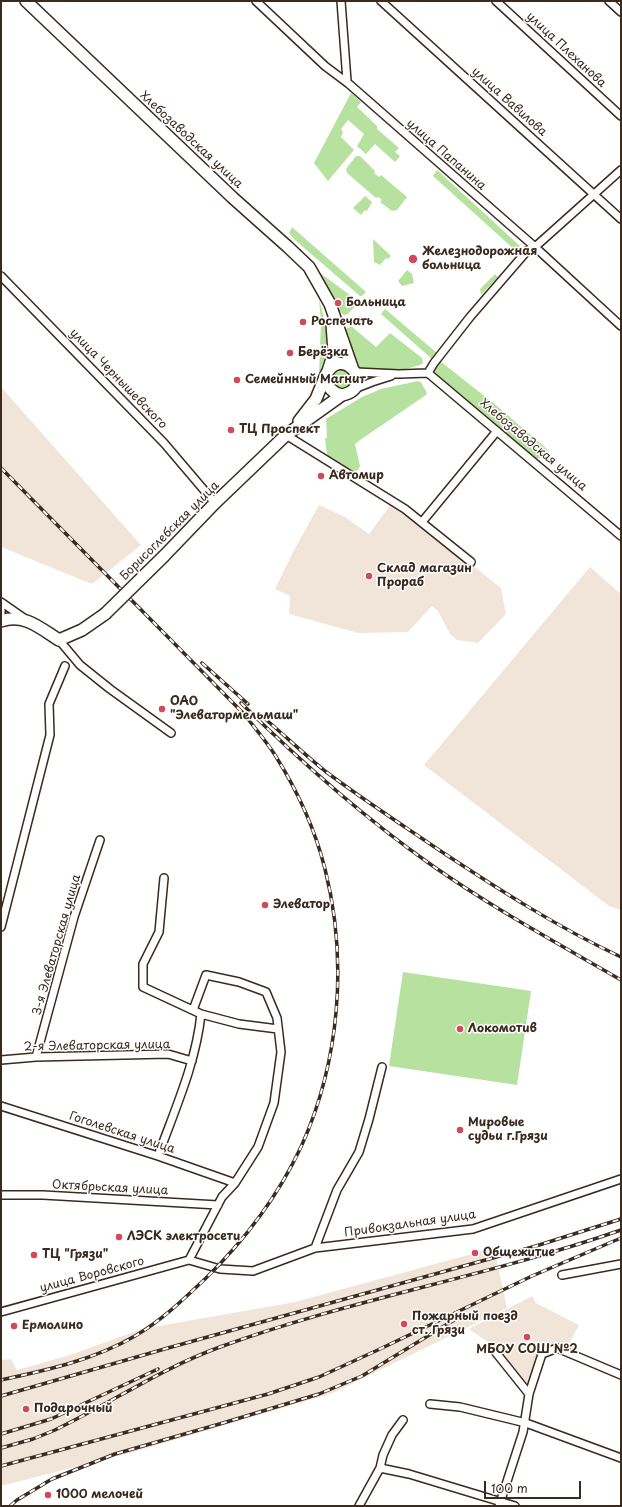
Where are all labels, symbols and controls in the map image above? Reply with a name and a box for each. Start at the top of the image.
street label: улица Плеханова [523,9,609,91]
street label: улица Вавилова [468,64,550,140]
street label: Хлебозаводская улица [137,89,245,191]
street label: улица Папанина [403,117,489,193]
place label: Железнодорожная больница [422,245,537,273]
marker: Железнодорожная больница [407,253,419,265]
place label: Больница [346,296,406,310]
marker: Больница [333,298,343,308]
place label: Роспечать [311,315,373,329]
marker: Роспечать [298,317,308,327]
street label: улица Чернышевского [66,326,170,432]
place label: Берёзка [298,346,349,360]
marker: Берёзка [285,348,295,358]
place label: Семейнный Магнит [245,373,366,387]
marker: Семейнный Магнит [232,375,242,385]
street label: Хлебозаводская улица [476,396,590,494]
place label: ТЦ Проспект [239,423,320,437]
marker: ТЦ Проспект [226,425,236,435]
place label: Автомир [329,469,384,483]
marker: Автомир [316,471,326,481]
street label: Борисоглебская улица [118,479,222,583]
place label: Склад магазин Прораб [377,562,472,590]
marker: Склад магазин Прораб [364,571,374,581]
place label: ОАО "Элеватормельмаш" [170,695,298,723]
marker: ОАО "Элеватормельмаш" [157,704,167,714]
street label: 3-я Элеваторская улица [30,873,84,1017]
place label: Элеватор [273,898,330,912]
marker: Элеватор [260,900,270,910]
place label: Локомотив [468,1022,537,1036]
marker: Локомотив [455,1024,465,1034]
street label: 2-я Элеваторская улица [24,1038,170,1054]
street label: Гоголевская улица [67,1109,177,1157]
place label: Мировые судьи г.Грязи [468,1116,548,1144]
marker: Мировые судьи г.Грязи [455,1125,465,1135]
street label: Октябрьская улица [51,1178,169,1198]
street label: Привокзальная улица [343,1208,477,1240]
place label: ЛЭСК электросети [127,1230,240,1244]
marker: ЛЭСК электросети [114,1232,124,1242]
place label: Общежитие [483,1246,555,1260]
place label: ТЦ "Грязи" [42,1248,108,1262]
marker: Общежитие [470,1248,480,1258]
marker: ТЦ "Грязи" [29,1250,39,1260]
street label: улица Воровского [38,1254,146,1296]
place label: Пожарный поезд ст. Грязи [412,1310,518,1338]
place label: Ермолино [22,1319,83,1333]
marker: Пожарный поезд ст. Грязи [399,1319,409,1329]
marker: Ермолино [9,1321,19,1331]
marker: МБОУ СОШ №2 [522,1332,532,1342]
place label: МБОУ СОШ №2 [476,1343,578,1357]
place label: Подарочный [34,1402,113,1416]
marker: Подарочный [21,1404,31,1414]
scale bar [486,1473,583,1499]
text: 100 m [491,1479,528,1497]
place label: 1000 мелочей [56,1488,143,1502]
marker: 1000 мелочей [43,1490,53,1500]

